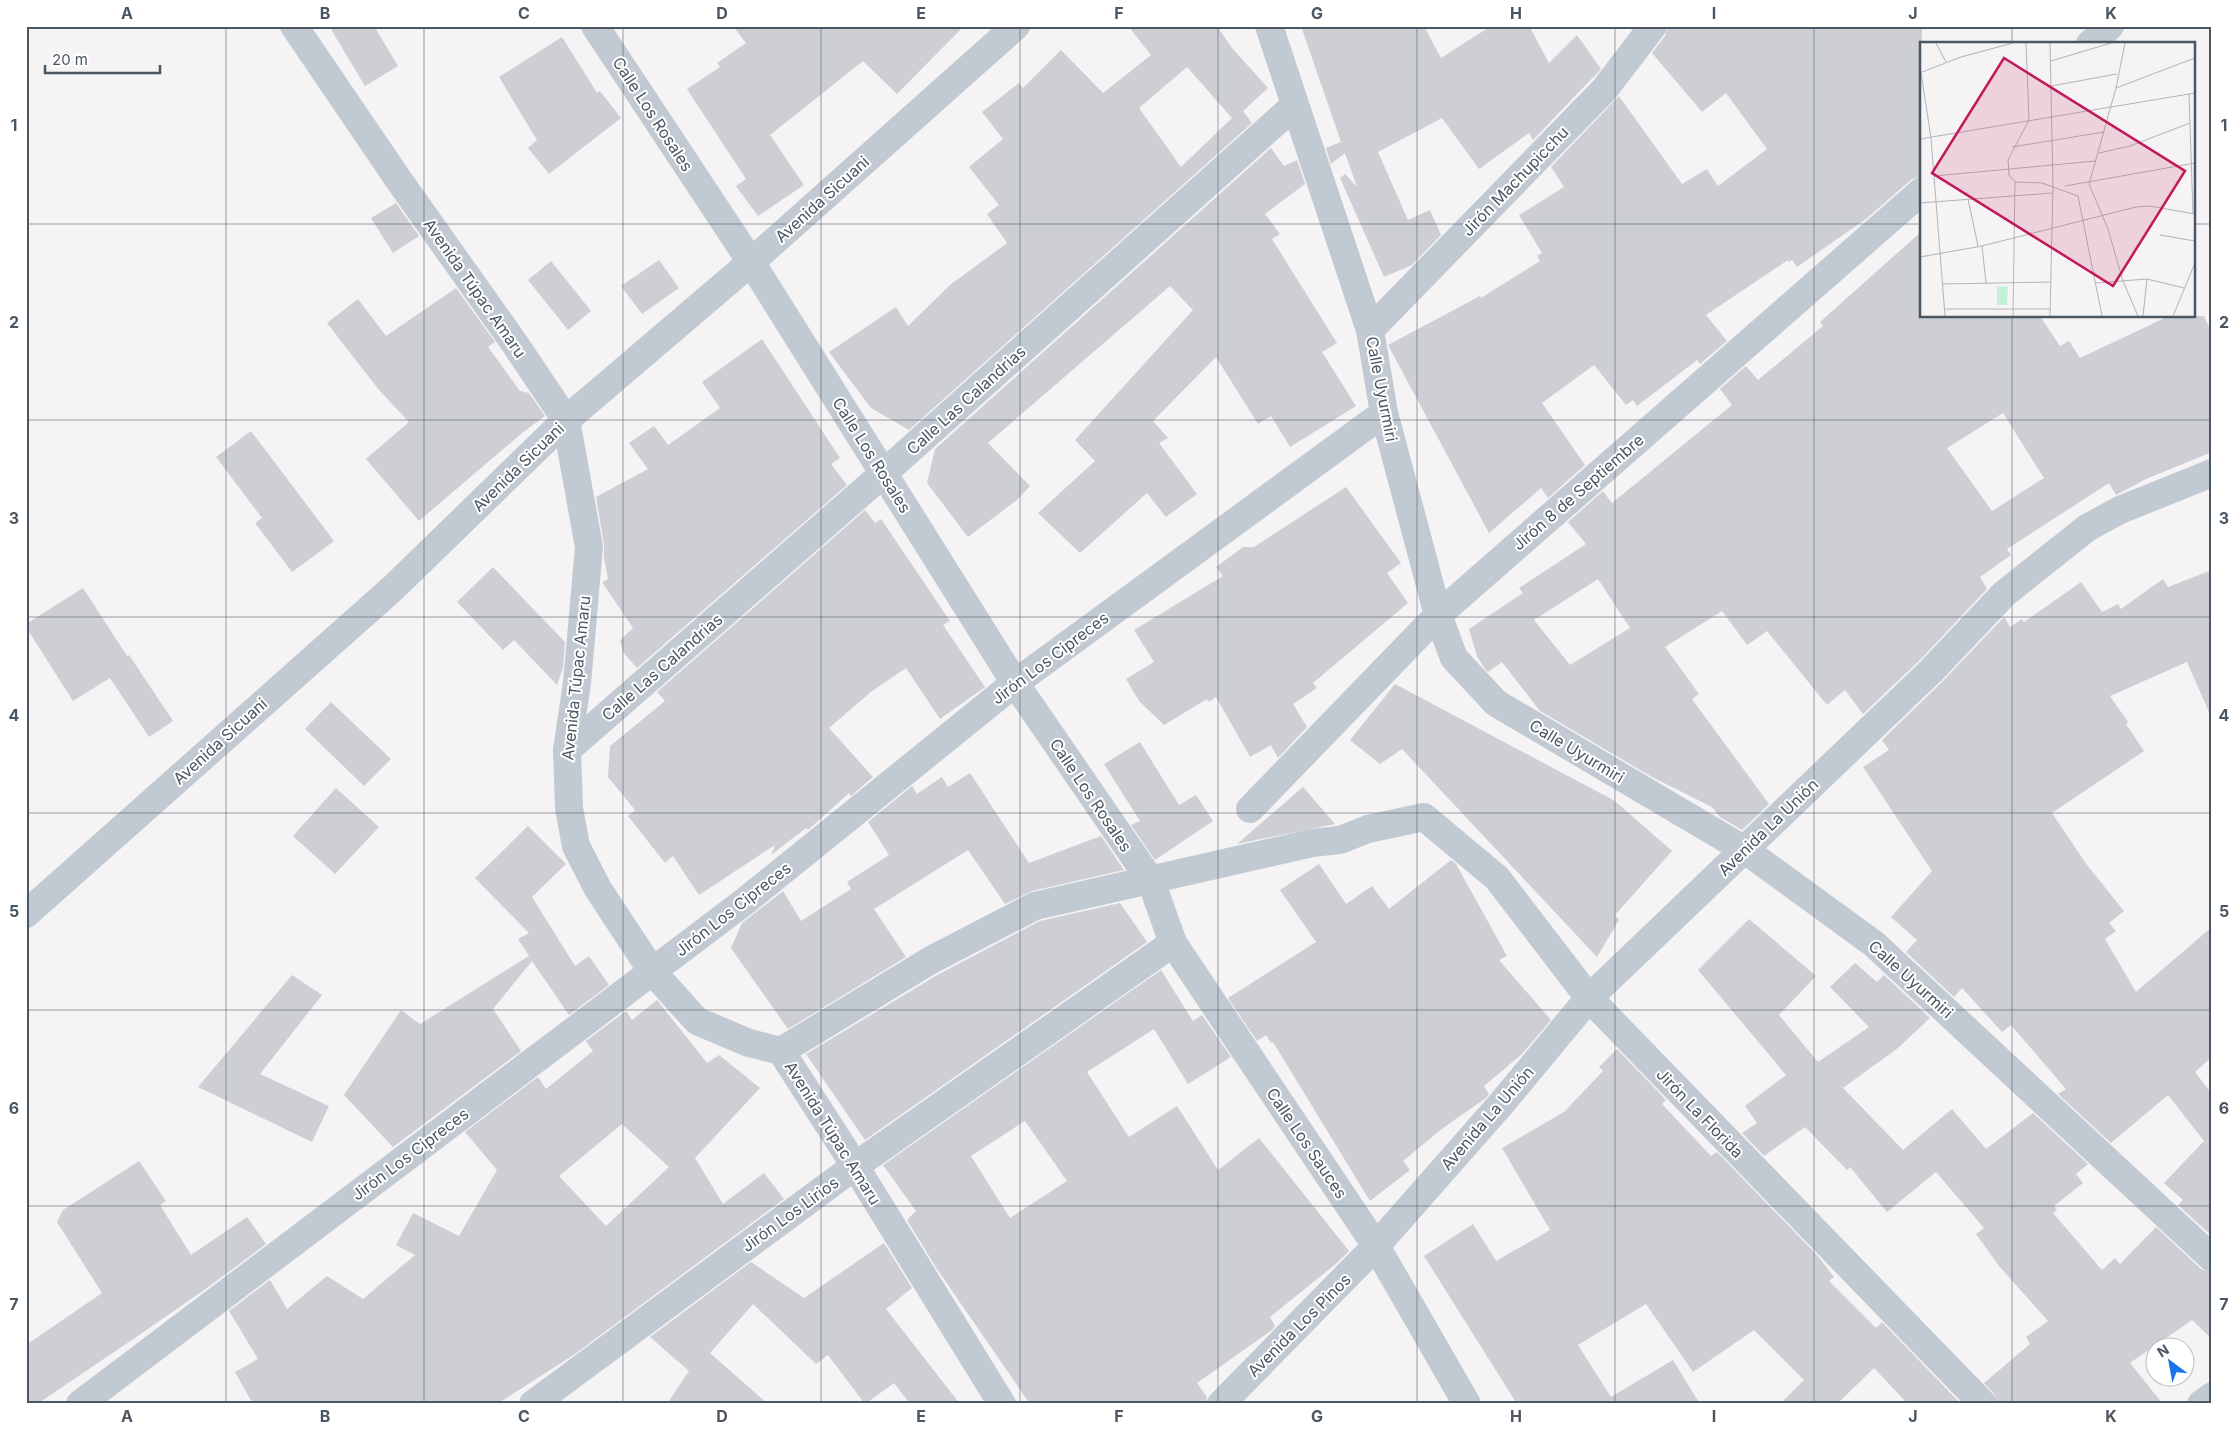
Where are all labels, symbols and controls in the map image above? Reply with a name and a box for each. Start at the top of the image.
text: A [121,3,133,23]
text: B [320,3,330,23]
text: C [518,3,530,23]
text: D [716,3,728,23]
text: E [916,3,926,23]
text: F [1114,3,1124,23]
text: G [1311,3,1323,23]
text: H [1510,3,1522,23]
text: I [1712,3,1716,23]
text: J [1908,3,1918,23]
text: K [2105,3,2117,23]
scale bar [45,42,160,74]
inset map [1920,42,2196,318]
text: 20 m [52,50,88,69]
street label: Calle Los Rosales [609,53,697,175]
text: 1 [11,115,17,135]
text: 1 [2221,115,2227,135]
street label: Jirón Machupicchu [1458,122,1572,240]
street label: Avenida Sicuani [771,152,873,246]
street label: Avenida Túpac Amaru [419,215,531,361]
text: 2 [9,312,19,332]
text: 2 [2219,312,2229,332]
street label: Calle Uyurmiri [1362,335,1402,443]
street label: Calle Las Calandrias [902,341,1030,459]
street label: Calle Los Rosales [828,393,916,517]
street label: Avenida Sicuani [468,418,568,516]
street label: Jirón 8 de Septiembre [1508,430,1648,554]
text: 3 [9,508,19,528]
text: 3 [2219,508,2229,528]
street label: Avenida Túpac Amaru [557,595,595,761]
street label: Jirón Los Cipreces [988,608,1112,708]
street label: Calle Las Calandrias [597,609,727,725]
street label: Avenida Sicuani [169,694,271,788]
text: 4 [9,705,20,725]
text: 4 [2219,705,2230,725]
street label: Calle Uyurmiri [1526,715,1628,787]
street label: Calle Los Rosales [1046,734,1136,856]
street label: Avenida La Unión [1714,774,1822,880]
street label: Jirón Los Cipreces [671,858,795,960]
text: 5 [9,901,19,921]
text: 5 [2219,901,2229,921]
street label: Calle Uyurmiri [1865,936,1957,1022]
street label: Avenida Túpac Amaru [781,1058,885,1208]
street label: Avenida La Unión [1436,1062,1538,1174]
street label: Jirón La Florida [1652,1064,1748,1162]
street label: Calle Los Sauces [1263,1084,1351,1202]
text: 6 [9,1098,19,1118]
text: 6 [2219,1098,2229,1118]
street label: Jirón Los Cipreces [348,1104,472,1204]
street label: Jirón Los Lirios [738,1172,842,1256]
street label: Avenida Los Pinos [1243,1269,1355,1381]
text: 7 [9,1294,19,1314]
text: 7 [2219,1294,2229,1314]
north arrow [2146,1338,2196,1388]
text: N [2154,1341,2172,1361]
text: A [121,1406,133,1426]
text: B [320,1406,330,1426]
text: C [518,1406,530,1426]
text: D [716,1406,728,1426]
text: E [916,1406,926,1426]
text: F [1114,1406,1124,1426]
text: G [1311,1406,1323,1426]
text: H [1510,1406,1522,1426]
text: I [1712,1406,1716,1426]
text: J [1908,1406,1918,1426]
text: K [2105,1406,2117,1426]

